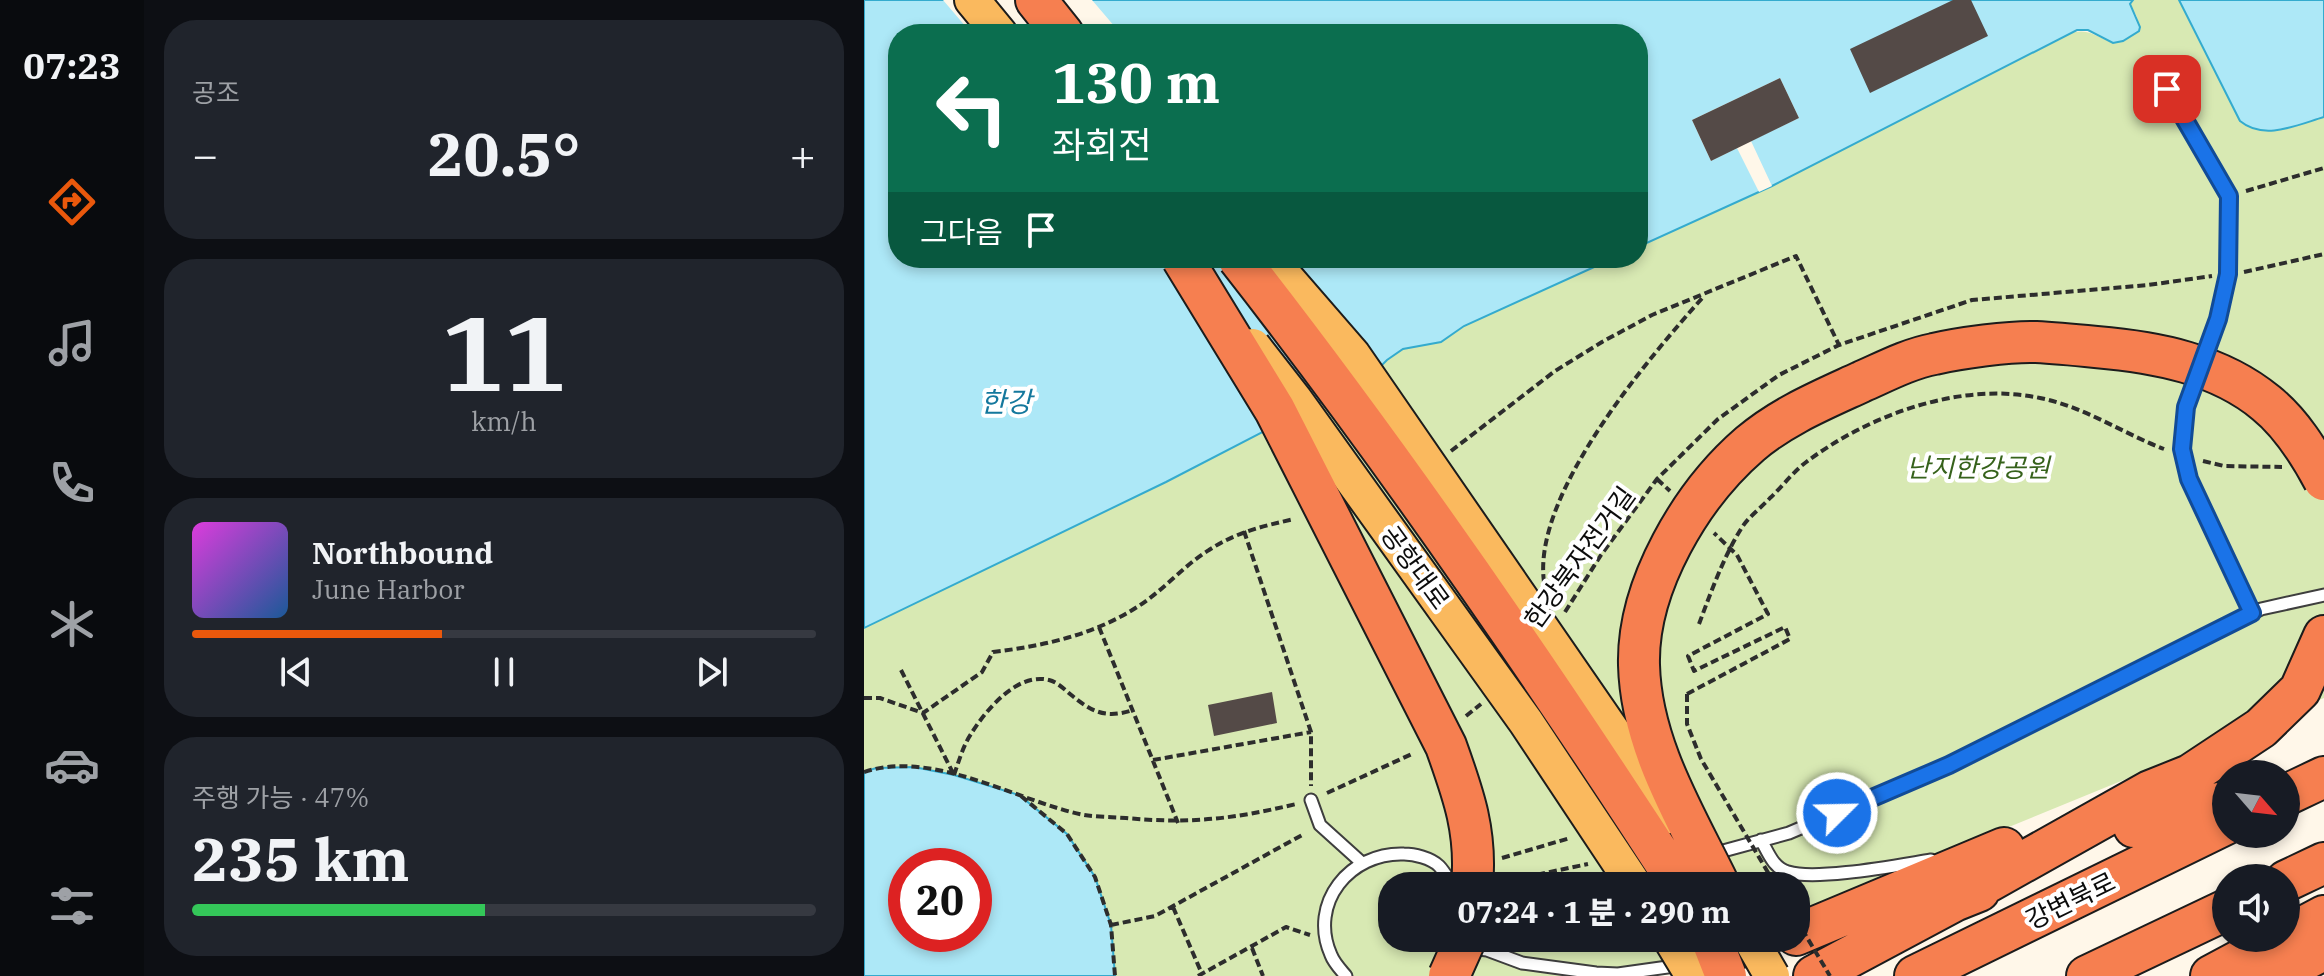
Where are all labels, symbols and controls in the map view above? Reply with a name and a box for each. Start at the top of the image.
text: 07:23 [23,42,121,89]
text: 130 m [1052,46,1220,118]
pin [2133,55,2201,123]
icon: left [920,56,1024,160]
icon: arrive [2145,67,2189,111]
text: 공조 [192,75,240,109]
text: 20.5° [427,114,581,193]
text: 좌회전 [1052,121,1151,168]
text: − [192,126,218,183]
text: + [790,126,816,183]
icon: directions [44,174,100,230]
icon: arrive [1019,208,1063,252]
text: 그다음 [920,212,1003,251]
text: 11 [442,284,566,420]
icon: music [44,315,100,371]
water label: 한강 [980,383,1035,420]
text: km/h [471,404,537,438]
park label: 난지한강공원 [1906,450,2052,484]
icon: phone [44,455,100,511]
street label: 한강북자전거길 [1516,479,1642,635]
street label: 공항대로 [1374,518,1458,616]
text: Northbound [312,533,493,572]
text: June Harbor [312,572,465,606]
icon: climate [44,596,100,652]
icon: previous [274,650,318,694]
icon: pause [482,650,526,694]
icon: next [690,650,734,694]
icon: car [44,737,100,793]
north arrow [2212,760,2300,848]
map controls [2212,760,2300,952]
position arrow [1795,771,1879,855]
text: 주행 가능 · 47% [192,780,369,814]
text: 235 km [192,819,410,898]
speed limit sign: 20 [888,848,992,952]
street label: 강변북로 [2020,864,2120,936]
button: sound [2212,864,2300,952]
icon: filters [44,878,100,934]
text: 07:24 · 1 분 · 290 m [1458,892,1730,931]

